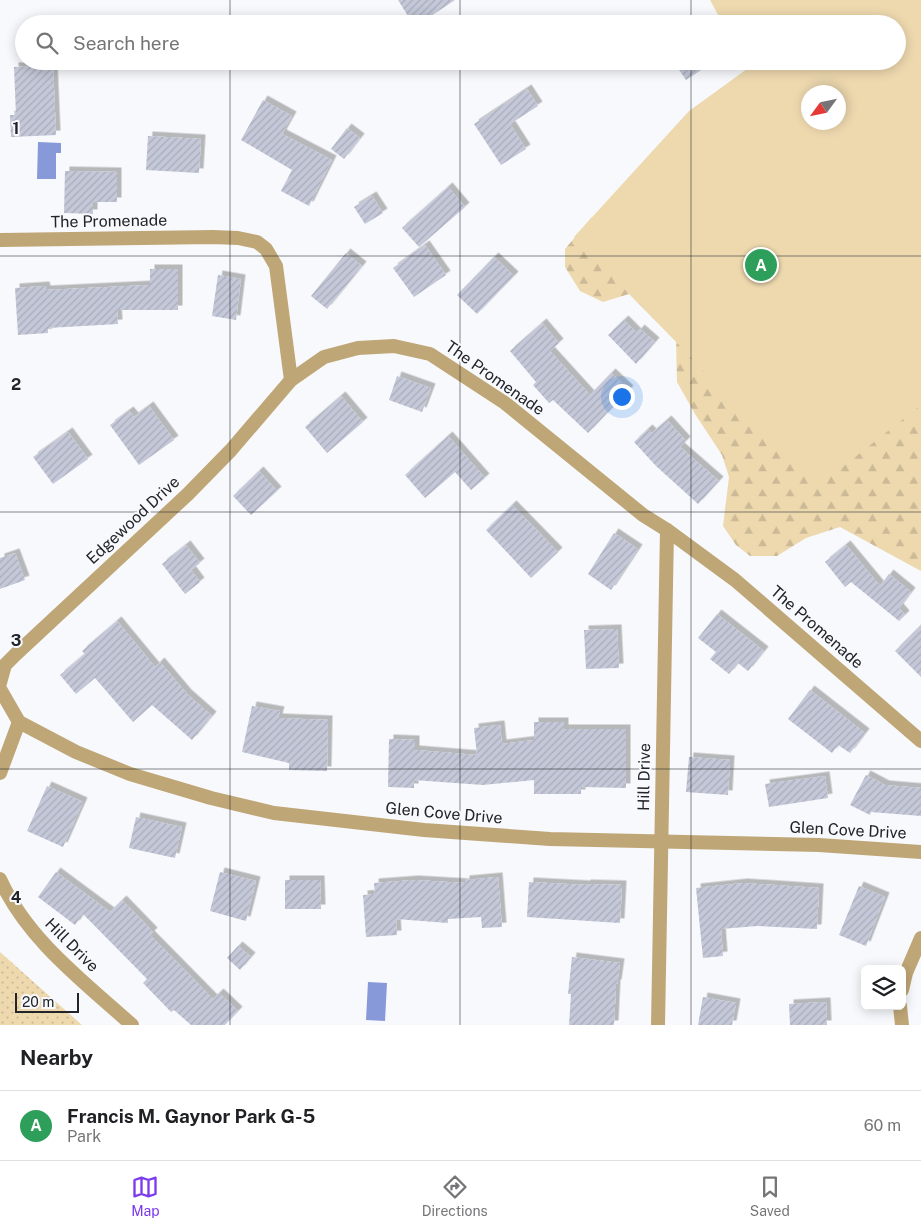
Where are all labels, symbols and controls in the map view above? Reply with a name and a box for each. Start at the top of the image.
search box [15,15,906,70]
icon: search [33,29,61,57]
text: Search here [73,32,180,54]
north arrow [801,85,846,130]
text: 1 [13,119,19,138]
street label: The Promenade [51,210,167,232]
pin: A [745,246,777,284]
street label: The Promenade [442,337,548,419]
text: 2 [11,375,21,394]
your location [609,384,635,410]
street label: Edgewood Drive [83,472,183,568]
street label: The Promenade [767,582,867,672]
text: 3 [11,631,21,650]
street label: Hill Drive [634,743,654,811]
street label: Glen Cove Drive [385,798,503,828]
street label: Glen Cove Drive [789,817,907,843]
text: 4 [11,888,22,907]
street label: Hill Drive [41,914,103,976]
map controls [861,965,906,1010]
button: layers [861,965,906,1010]
scale bar [15,990,79,1013]
text: 20 m [22,994,54,1010]
text: Nearby [20,1045,93,1070]
text: Francis M. Gaynor Park G-5 [67,1105,315,1127]
text: A [30,1116,42,1135]
text: 60 m [864,1116,901,1135]
text: Park [67,1127,101,1146]
tab: Map [131,1173,160,1219]
tab: Directions [422,1173,488,1219]
tab: Saved [750,1173,790,1219]

